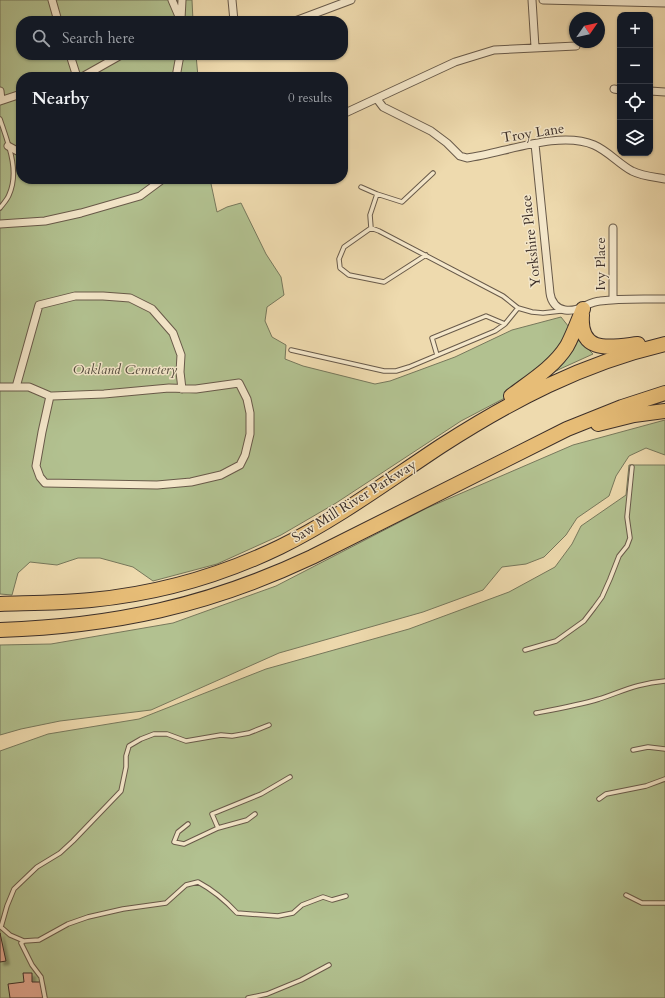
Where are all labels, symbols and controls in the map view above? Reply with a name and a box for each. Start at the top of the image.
north arrow [569,12,605,48]
map controls [617,12,653,156]
button: + [617,12,653,48]
search box [16,16,348,60]
icon: search [30,27,52,49]
text: Search here [62,28,135,48]
button: − [617,48,653,84]
button: locate [617,84,653,120]
text: Nearby [32,87,89,110]
text: 0 results [288,89,332,107]
street label: Troy Lane [500,119,566,147]
button: layers [617,120,653,156]
street label: Yorkshire Place [517,194,545,288]
street label: Ivy Place [591,237,610,291]
park label: Oakland Cemetery [73,360,177,379]
street label: Saw Mill River Parkway [288,455,420,547]

